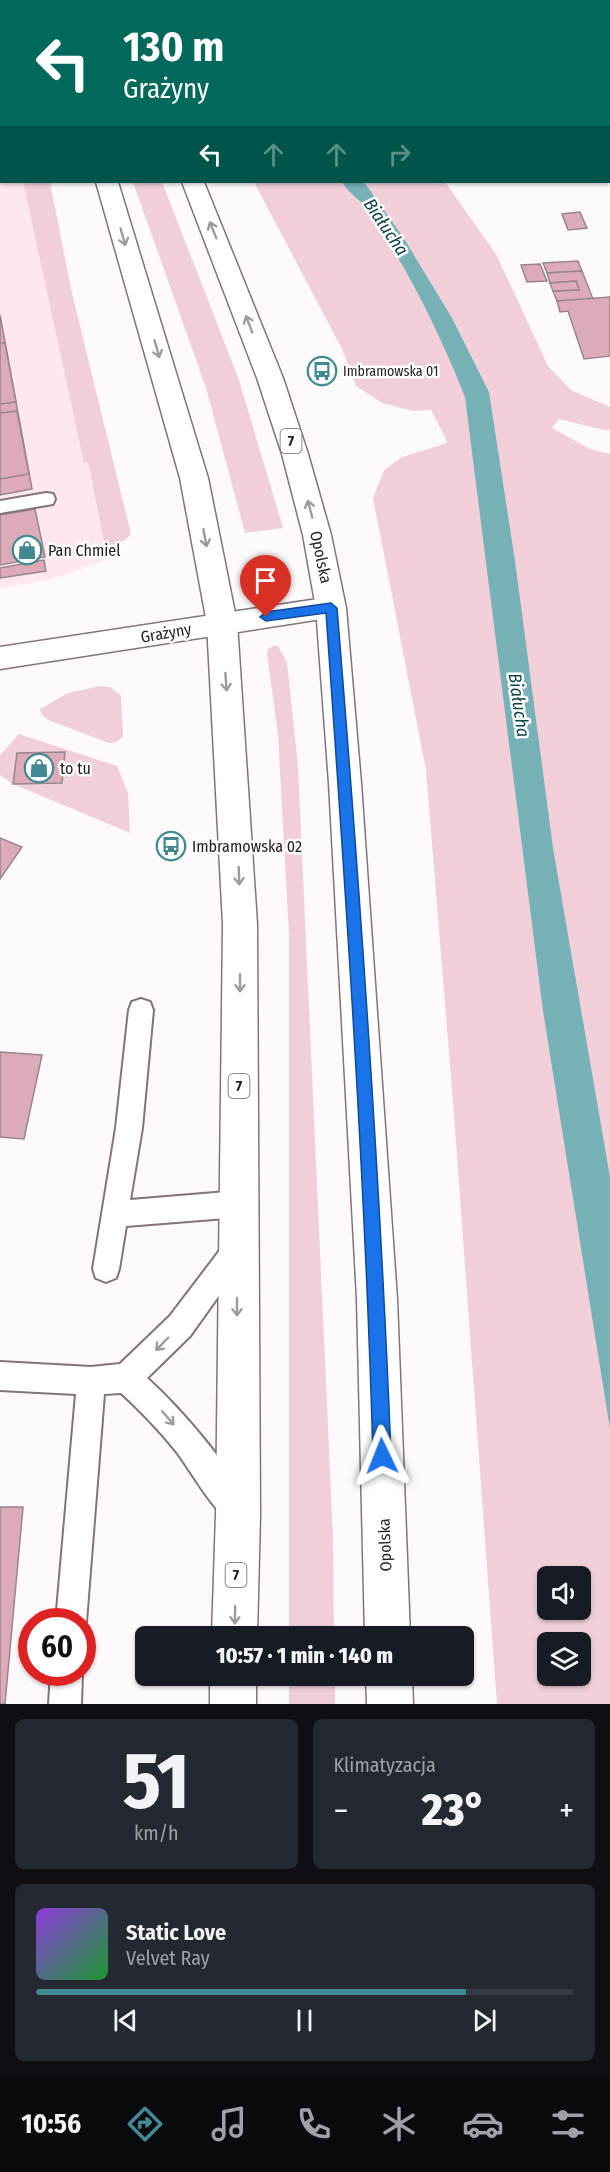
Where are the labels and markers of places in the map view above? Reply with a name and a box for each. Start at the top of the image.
bus stop icon: Imbramowska 01 [306,355,338,387]
place label: Imbramowska 01 [343,363,438,380]
shop icon: Pan Chmiel [11,534,43,566]
place label: Pan Chmiel [48,541,120,560]
pin [240,555,291,617]
shop icon: to tu [23,752,55,784]
place label: to tu [60,759,91,778]
bus stop icon: Imbramowska 02 [155,830,187,862]
place label: Imbramowska 02 [192,837,302,856]

